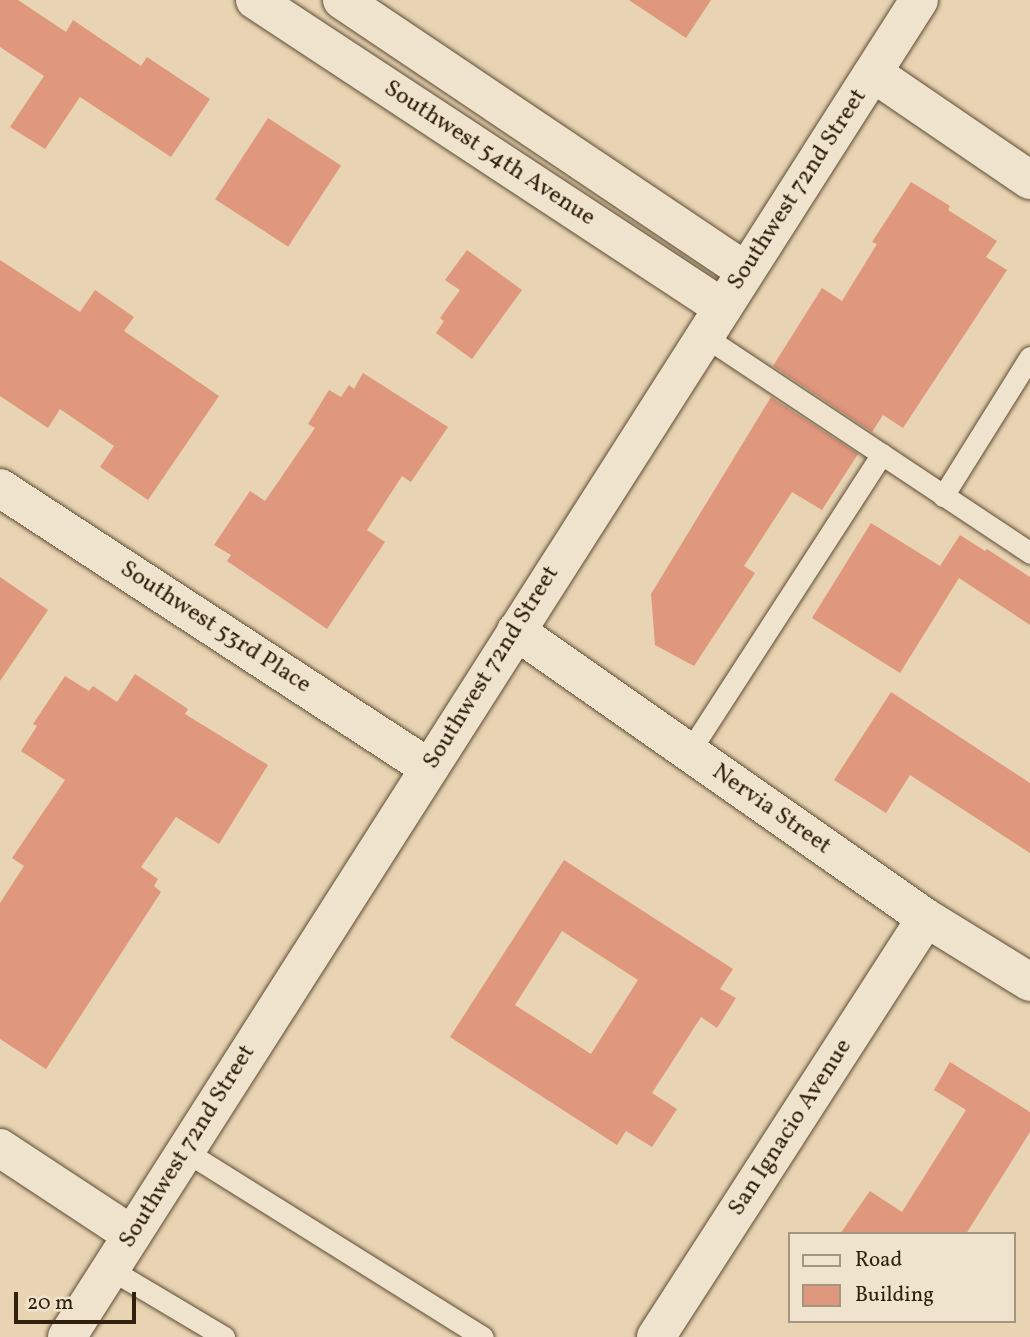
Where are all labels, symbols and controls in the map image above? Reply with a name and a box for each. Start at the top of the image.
street label: Southwest 54th Avenue [378,75,600,233]
street label: Southwest 72nd Street [722,84,874,296]
street label: Southwest 53rd Place [114,555,316,701]
street label: Southwest 72nd Street [418,561,566,775]
street label: Nervia Street [706,758,836,862]
street label: San Ignacio Avenue [723,1034,859,1222]
street label: Southwest 72nd Street [114,1040,262,1254]
legend [788,1232,1016,1323]
text: Road [855,1246,902,1275]
scale bar [18,1278,140,1322]
text: Building [855,1281,934,1310]
text: 20 m [27,1289,73,1318]

